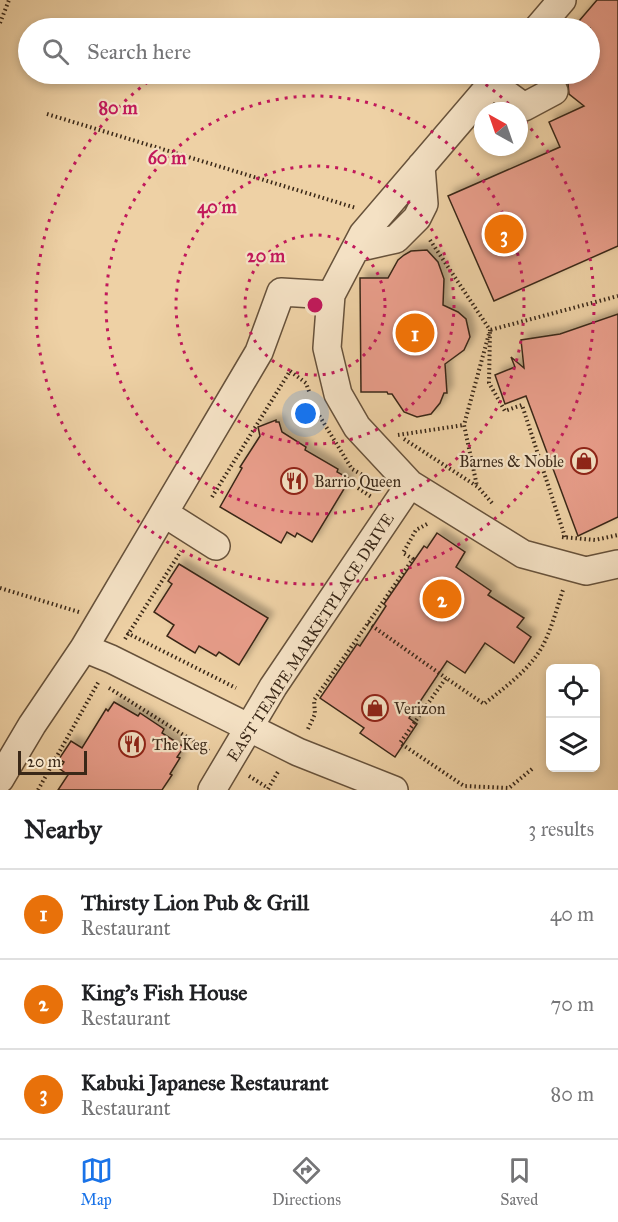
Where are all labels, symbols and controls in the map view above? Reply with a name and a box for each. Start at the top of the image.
search box [18,18,600,84]
icon: search [39,35,72,68]
text: Search here [87,38,191,65]
text: 80 m [98,97,138,119]
north arrow [474,102,528,156]
text: 60 m [148,147,187,169]
text: 40 m [197,196,238,219]
pin: 3 [484,212,524,256]
text: 20 m [247,245,286,267]
centre of rings [305,295,325,315]
pin: 1 [396,310,434,356]
your location [291,399,320,428]
shop icon: Barnes & Noble [569,446,599,476]
place label: Barnes & Noble [459,452,564,471]
restaurant icon: Barrio Queen [279,466,309,496]
place label: Barrio Queen [314,472,401,491]
street label: EAST TEMPE MARKETPLACE DRIVE [223,510,398,765]
pin: 2 [422,576,462,622]
map controls [546,664,600,772]
button: locate [546,664,600,718]
shop icon: Verizon [360,693,390,723]
place label: Verizon [393,699,446,718]
button: layers [546,718,600,772]
restaurant icon: The Keg [117,729,147,759]
place label: The Keg [152,735,208,755]
scale bar [18,748,87,776]
text: 20 m [27,752,61,771]
text: Nearby [24,813,102,845]
text: 3 results [528,817,594,841]
text: Thirsty Lion Pub & Grill [81,889,309,916]
text: 1 [40,902,47,926]
text: 40 m [550,902,594,926]
text: Restaurant [81,916,171,940]
text: King's Fish House [81,979,247,1006]
text: 2 [39,992,48,1016]
text: 70 m [551,992,594,1016]
text: Restaurant [81,1006,171,1030]
text: Kabuki Japanese Restaurant [81,1069,329,1096]
text: 3 [40,1082,48,1106]
text: 80 m [551,1082,594,1106]
text: Restaurant [81,1096,171,1120]
tab: Map [80,1154,113,1209]
tab: Directions [272,1154,341,1209]
tab: Saved [500,1154,538,1209]

